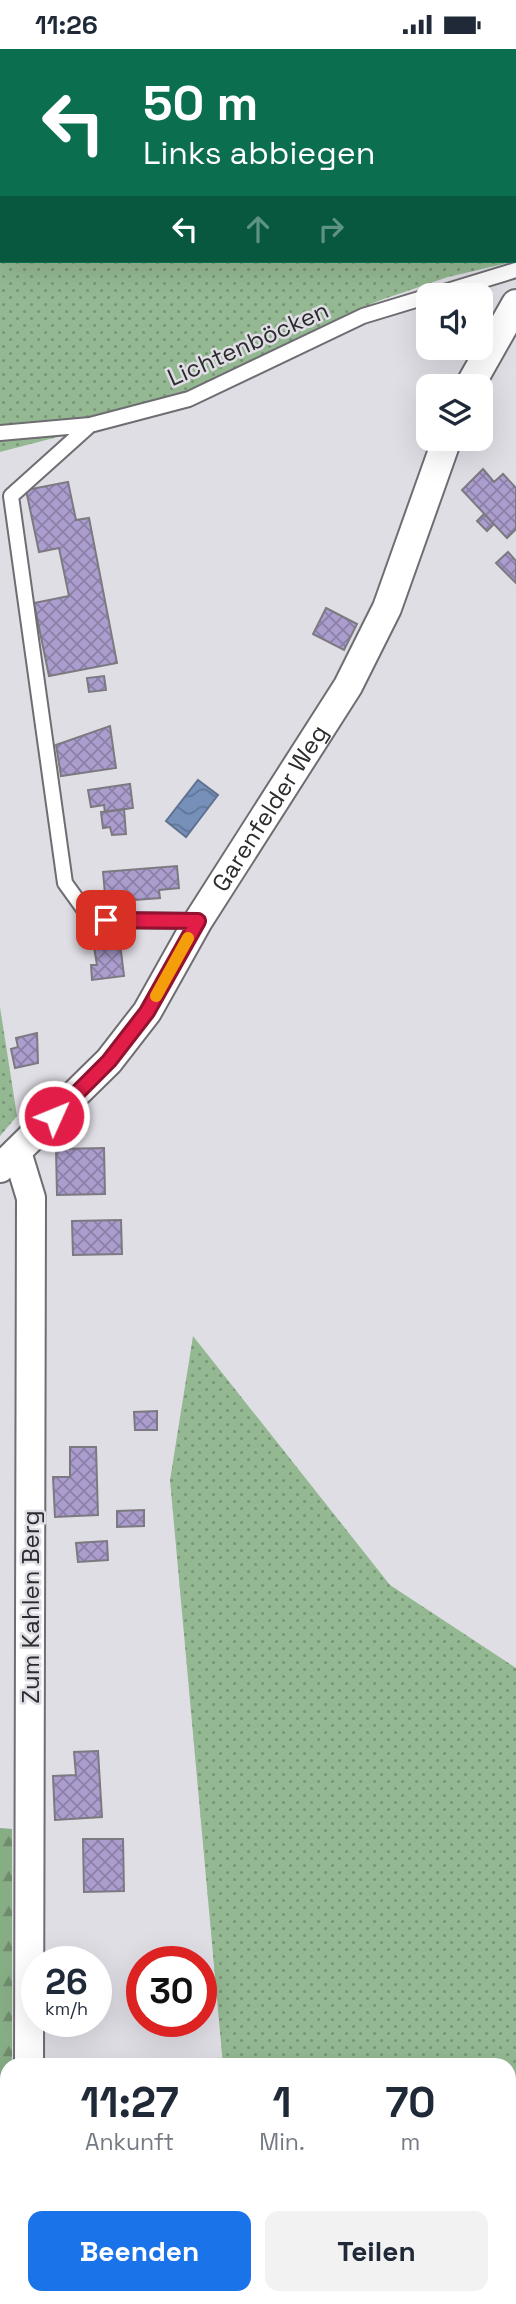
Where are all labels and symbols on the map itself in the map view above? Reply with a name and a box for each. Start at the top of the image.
street label: Lichtenböcken [162,294,333,393]
street label: Garenfelder Weg [205,719,334,897]
pin [76,890,136,950]
position arrow [17,1079,91,1153]
street label: Zum Kahlen Berg [15,1510,46,1704]
speed limit sign: 30 [126,1946,217,2037]

